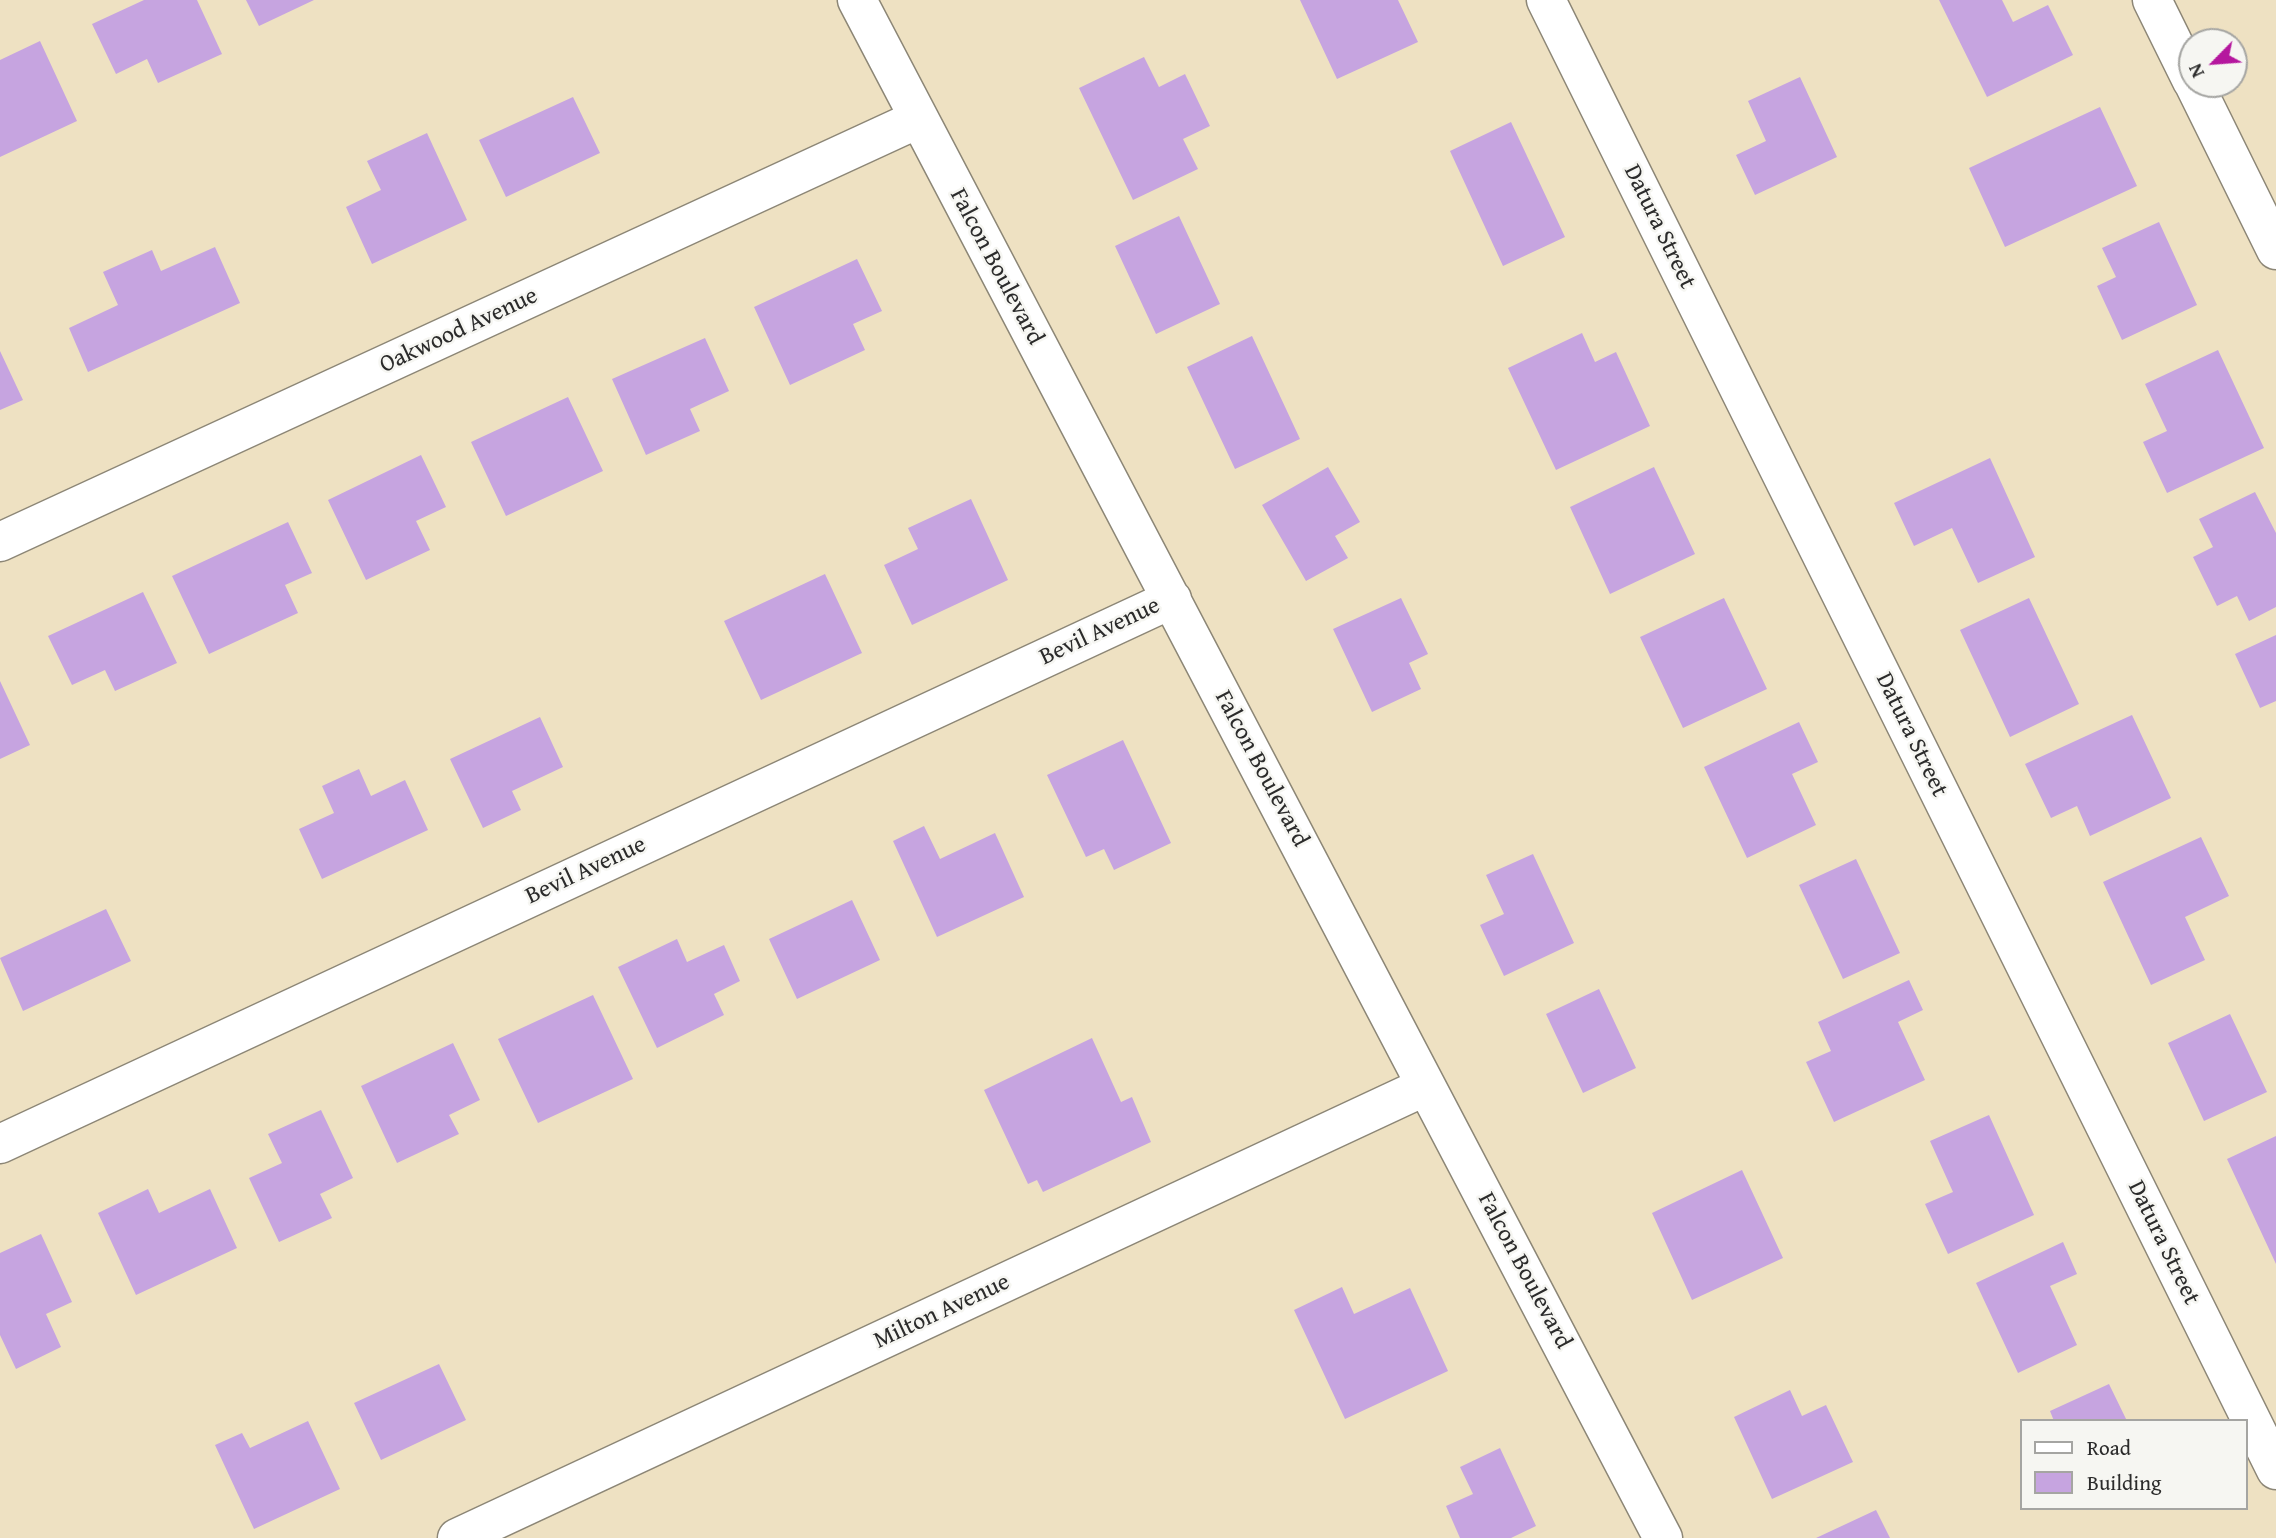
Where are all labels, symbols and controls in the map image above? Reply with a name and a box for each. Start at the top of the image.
north arrow [2178,28,2248,98]
text: N [2180,59,2211,83]
street label: Datura Street [1617,160,1701,294]
street label: Falcon Boulevard [943,184,1049,350]
street label: Oakwood Avenue [375,282,543,380]
street label: Bevil Avenue [1035,592,1165,672]
street label: Datura Street [1869,668,1953,802]
street label: Falcon Boulevard [1208,686,1314,852]
street label: Bevil Avenue [521,831,651,911]
street label: Datura Street [2121,1176,2205,1310]
street label: Falcon Boulevard [1471,1188,1577,1354]
street label: Milton Avenue [870,1268,1014,1356]
legend [2021,1419,2248,1510]
text: Road [2087,1432,2131,1463]
text: Building [2087,1467,2161,1498]

